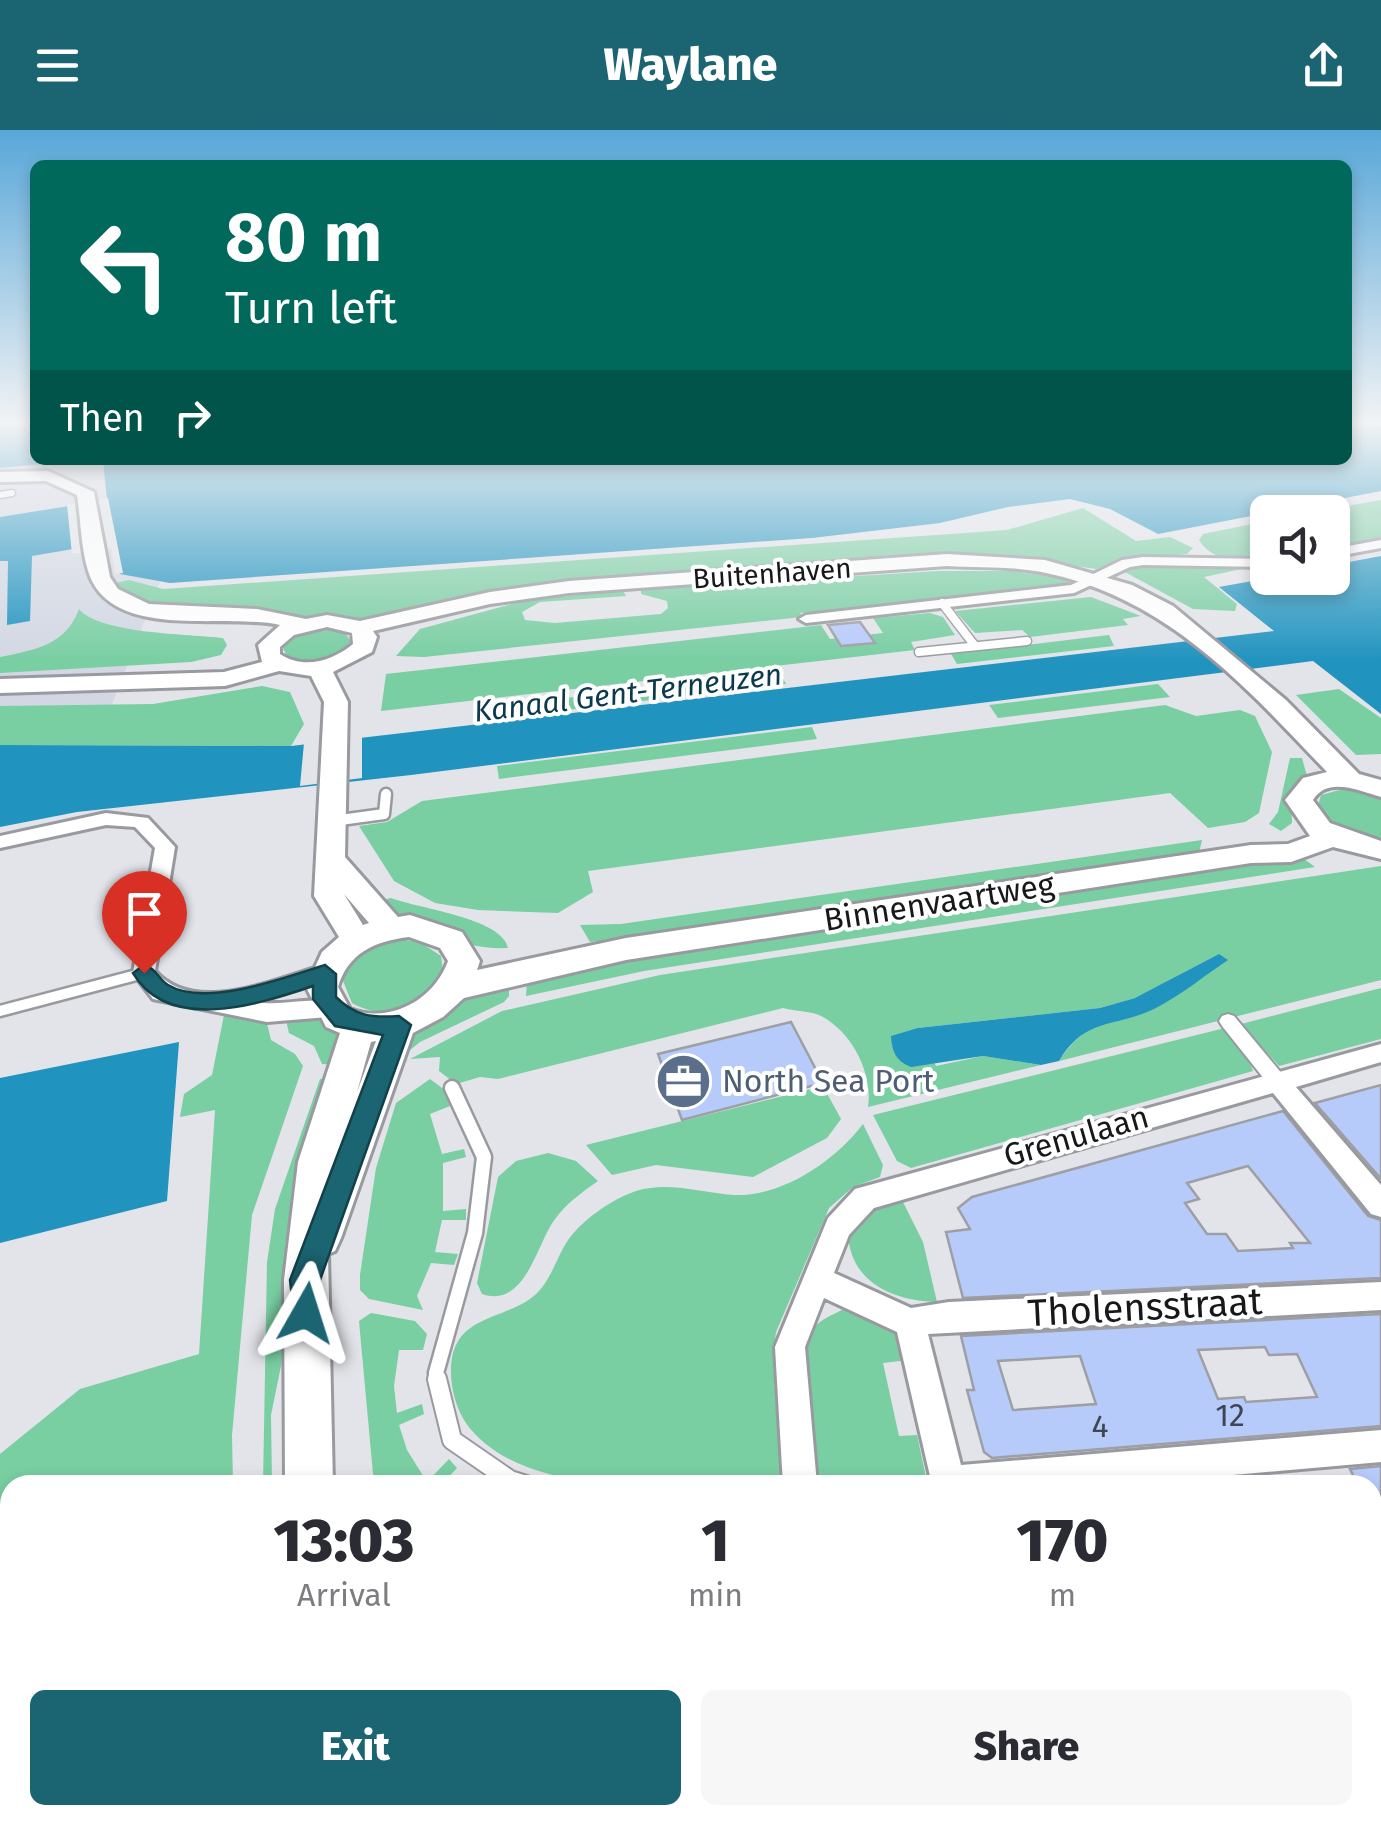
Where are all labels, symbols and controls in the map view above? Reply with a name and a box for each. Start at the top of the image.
icon: menu [30,38,85,93]
text: Waylane [604,38,777,92]
icon: share [1296,38,1351,93]
text: 80 m [225,196,382,280]
icon: left [60,200,190,330]
text: Turn left [225,281,397,335]
icon: right [165,390,220,445]
text: Then [60,395,145,441]
map controls [1250,495,1350,595]
button: sound [1250,495,1350,595]
street label: Buitenhaven [692,551,853,596]
water label: Kanaal Gent-Terneuzen [472,656,784,730]
street label: Binnenvaartweg [821,865,1057,939]
pin [102,871,187,974]
icon: arrive [117,886,172,941]
office icon: North Sea Port [653,1051,713,1111]
place label: North Sea Port [722,1062,935,1100]
street label: Grenulaan [999,1097,1153,1175]
position arrow [254,1261,358,1365]
street label: Tholensstraat [1026,1278,1264,1336]
house number: 12 [1215,1396,1245,1434]
house number: 4 [1091,1407,1109,1445]
text: 13:03 [273,1505,414,1577]
text: 1 [701,1505,730,1577]
text: 170 [1017,1505,1108,1577]
text: Arrival [297,1576,391,1614]
text: min [688,1576,743,1614]
text: m [1049,1576,1076,1614]
button: Exit [30,1690,681,1805]
button: Share [701,1690,1352,1805]

